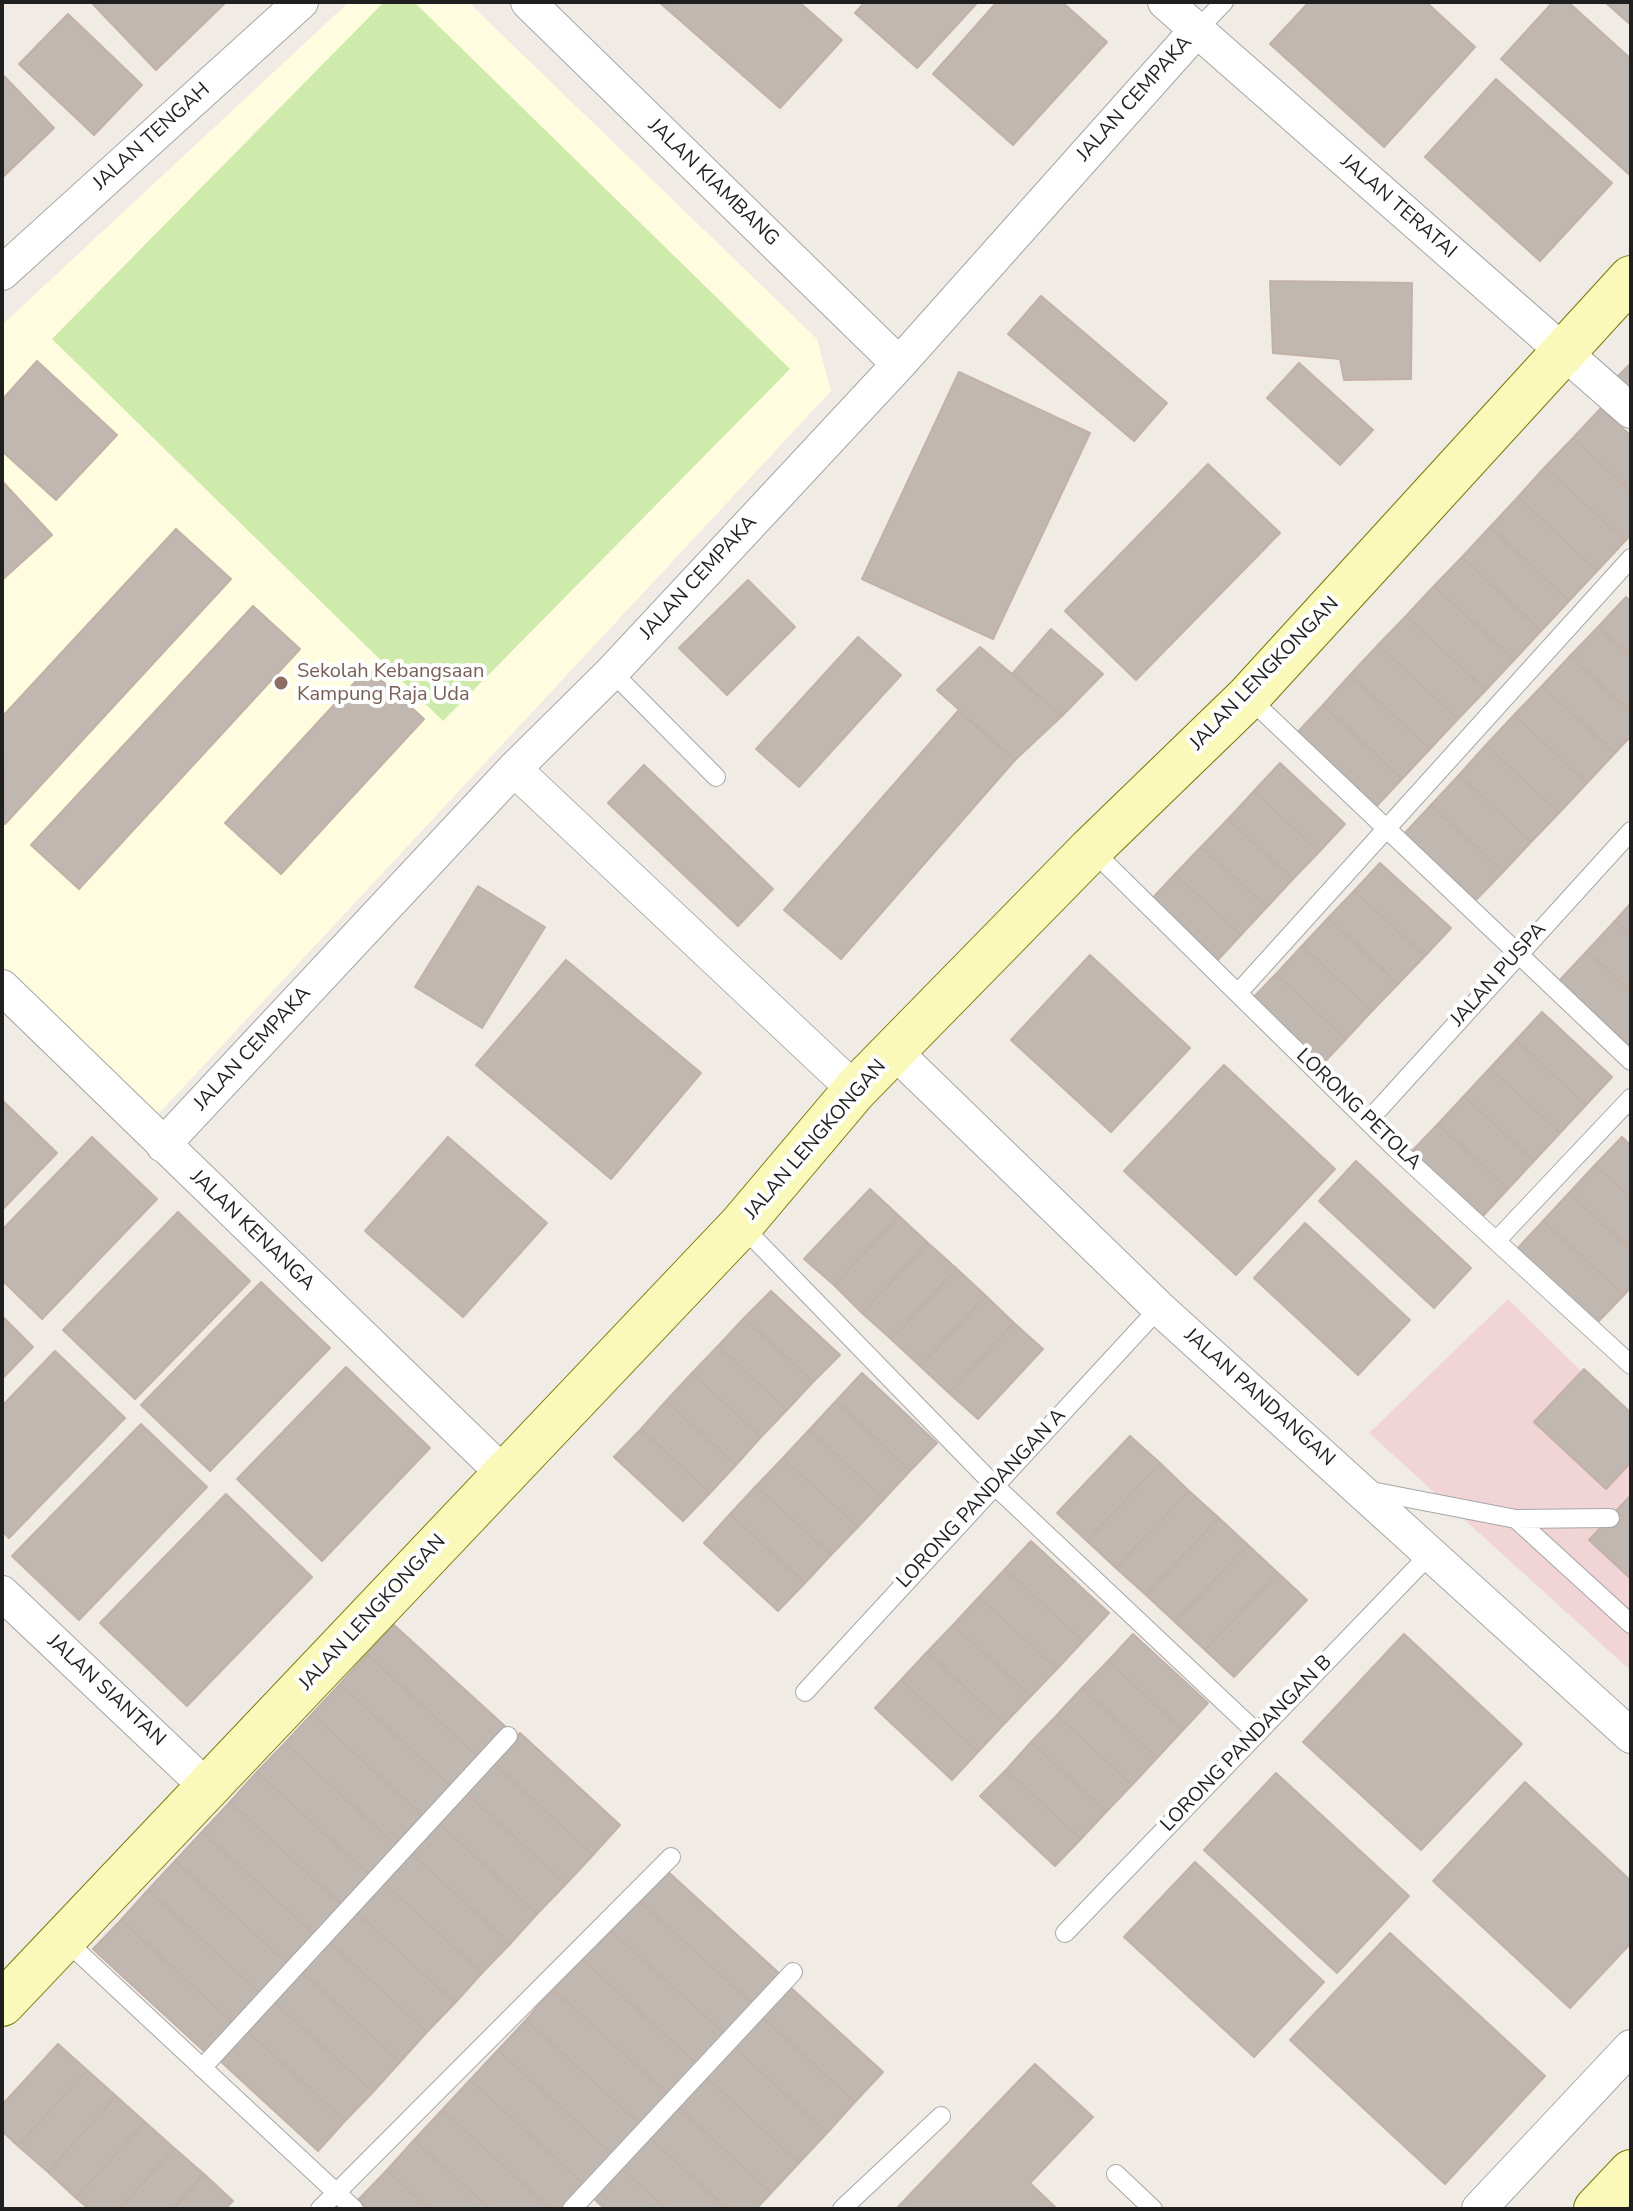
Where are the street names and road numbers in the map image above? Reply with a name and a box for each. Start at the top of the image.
street label: JALAN CEMPAKA [1072,31,1198,167]
street label: JALAN TENGAH [89,78,215,196]
street label: JALAN KIAMBANG [643,114,783,252]
street label: JALAN TERATAI [1335,150,1461,264]
street label: JALAN CEMPAKA [635,511,763,645]
street label: JALAN LENGKONGAN [1186,592,1344,756]
street label: JALAN PUSPA [1446,918,1552,1032]
street label: JALAN CEMPAKA [189,982,317,1116]
street label: LORONG PETOLA [1291,1044,1425,1176]
street label: JALAN LENGKONGAN [740,1055,892,1225]
street label: JALAN KENANGA [185,1166,319,1296]
street label: JALAN PANDANGAN [1179,1324,1339,1472]
street label: LORONG PANDANGAN A [892,1404,1072,1594]
street label: JALAN LENGKONGAN [295,1530,451,1696]
street label: JALAN SIANTAN [42,1630,170,1752]
street label: LORONG PANDANGAN B [1157,1651,1337,1837]

